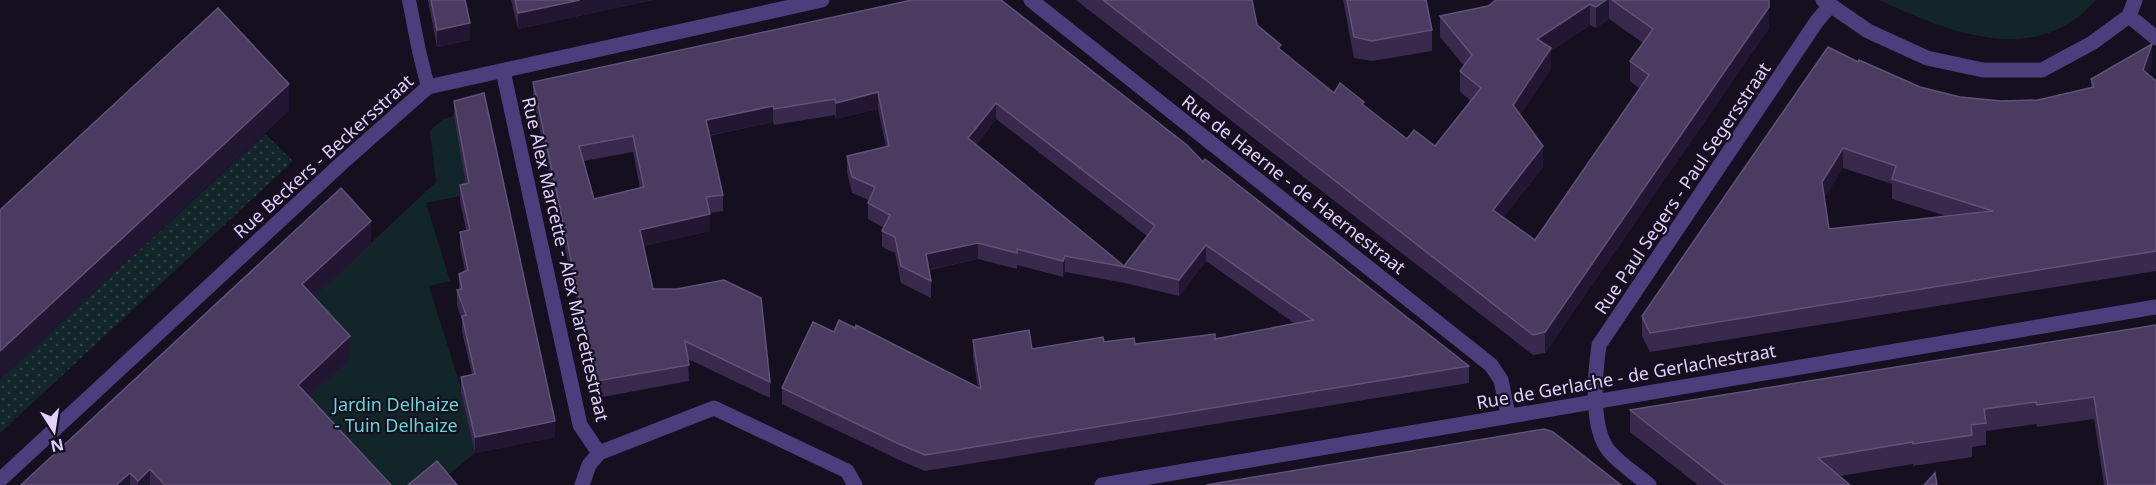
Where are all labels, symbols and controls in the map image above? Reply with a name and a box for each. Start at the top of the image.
street label: Rue Paul Segers - Paul Segersstraat [1589,57,1776,319]
street label: Rue Beckers - Beckersstraat [228,69,418,243]
street label: Rue de Haerne - de Haernestraat [1177,89,1411,279]
street label: Rue Alex Marcette - Alex Marcettestraat [517,94,615,424]
street label: Rue de Gerlache - de Gerlachestraat [1474,338,1778,414]
park label: Jardin Delhaize - Tuin Delhaize [331,392,459,437]
north arrow [24,401,84,461]
text: N [48,434,66,458]

